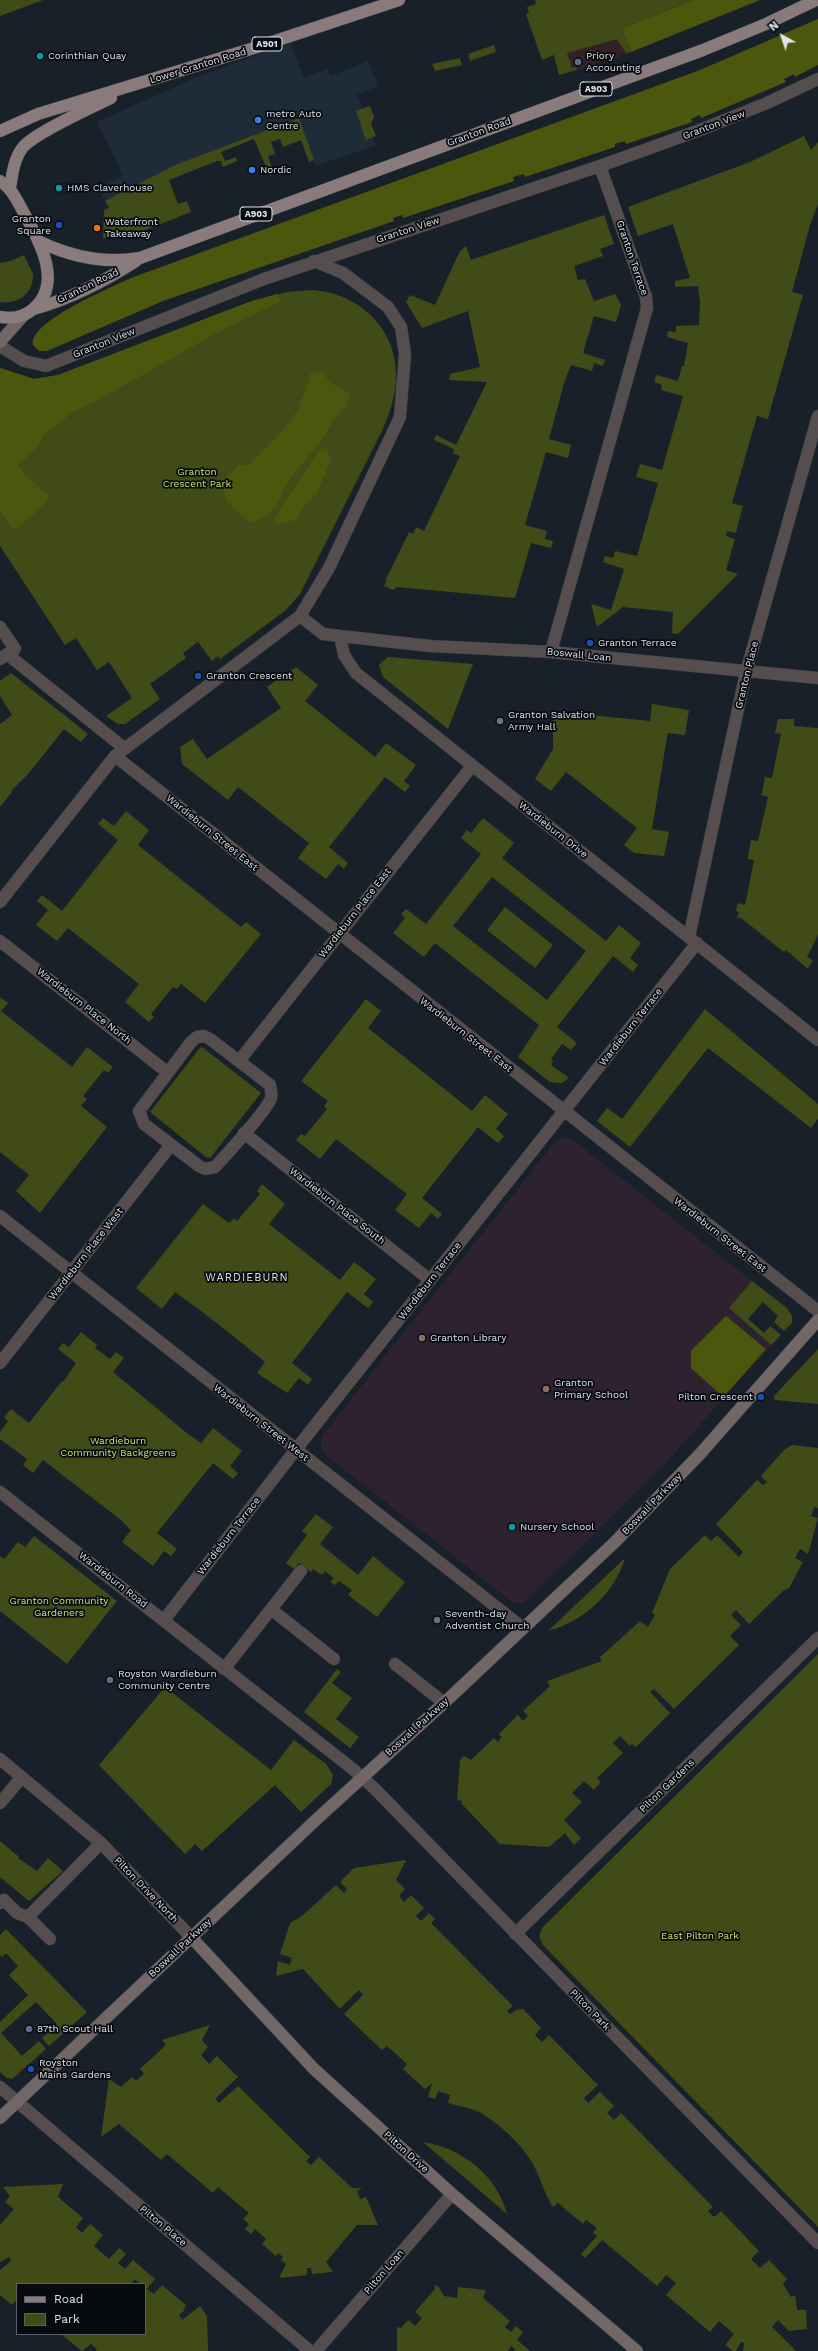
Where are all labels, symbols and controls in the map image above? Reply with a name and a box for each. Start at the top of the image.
north arrow [762,16,802,56]
text: N [767,19,781,34]
road number: A901 [252,37,282,51]
street label: Lower Granton Road [148,46,248,86]
place label: Corinthian Quay [48,50,126,62]
place label: Priory Accounting [586,50,640,74]
marker: Corinthian Quay [35,51,45,61]
marker: Priory Accounting [573,57,583,67]
road number: A903 [580,82,612,96]
place label: metro Auto Centre [266,108,322,132]
street label: Granton View [681,108,747,142]
marker: metro Auto Centre [253,115,263,125]
street label: Granton Road [445,115,513,149]
place label: Nordic [260,164,292,176]
marker: Nordic [247,165,257,175]
place label: HMS Claverhouse [67,182,153,194]
marker: HMS Claverhouse [54,183,64,193]
road number: A903 [240,207,272,221]
place label: Granton Square [12,213,51,236]
street label: Granton View [375,214,441,246]
place label: Waterfront Takeaway [105,216,158,240]
street label: Granton Terrace [614,219,650,297]
marker: Granton Square [54,220,64,230]
marker: Waterfront Takeaway [92,223,102,233]
street label: Granton Road [55,266,121,306]
street label: Granton View [71,325,137,361]
park label: Granton Crescent Park [163,466,231,490]
place label: Granton Terrace [598,637,677,649]
marker: Granton Terrace [585,638,595,648]
street label: Granton Place [733,640,761,710]
street label: Boswall Loan [546,646,612,664]
place label: Granton Crescent [206,670,292,682]
marker: Granton Crescent [193,671,203,681]
place label: Granton Salvation Army Hall [508,709,595,732]
marker: Granton Salvation Army Hall [495,716,505,726]
street label: Wardieburn Street East [164,792,260,874]
street label: Wardieburn Drive [516,799,590,861]
street label: Wardieburn Place East [316,866,394,960]
street label: Wardieburn Place North [34,965,134,1047]
street label: Wardieburn Terrace [597,986,665,1068]
street label: Wardieburn Street East [417,995,515,1075]
street label: Wardieburn Place South [287,1165,387,1247]
street label: Wardieburn Street East [671,1195,769,1275]
street label: Wardieburn Place West [46,1206,126,1302]
street label: Wardieburn Terrace [396,1240,464,1322]
district label: WARDIEBURN [205,1271,289,1285]
place label: Granton Library [430,1332,506,1344]
marker: Granton Library [417,1333,427,1343]
place label: Granton Primary School [554,1377,628,1400]
street label: Wardieburn Street West [211,1382,311,1464]
marker: Granton Primary School [541,1384,551,1394]
place label: Pilton Crescent [678,1391,753,1403]
marker: Pilton Crescent [756,1392,766,1402]
park label: Wardieburn Community Backgreens [60,1435,176,1458]
street label: Boswall Parkway [619,1471,685,1537]
street label: Wardieburn Terrace [195,1495,263,1577]
place label: Nursery School [520,1521,594,1533]
marker: Nursery School [507,1522,517,1532]
street label: Wardieburn Road [76,1549,150,1611]
park label: Granton Community Gardeners [9,1595,109,1618]
place label: Seventh-day Adventist Church [445,1608,530,1632]
marker: Seventh-day Adventist Church [432,1615,442,1625]
place label: Royston Wardieburn Community Centre [118,1668,217,1692]
marker: Royston Wardieburn Community Centre [105,1675,115,1685]
street label: Boswall Parkway [383,1695,451,1759]
street label: Pilton Gardens [637,1757,697,1815]
street label: Pilton Drive North [111,1855,181,1925]
street label: Boswall Parkway [146,1916,214,1980]
park label: East Pilton Park [661,1930,739,1942]
street label: Pilton Park [567,1987,613,2033]
place label: 87th Scout Hall [37,2023,113,2035]
marker: 87th Scout Hall [24,2024,34,2034]
place label: Royston Mains Gardens [39,2057,111,2080]
marker: Royston Mains Gardens [26,2064,36,2074]
street label: Pilton Drive [381,2129,431,2175]
street label: Pilton Place [137,2203,189,2249]
street label: Pilton Loan [361,2247,407,2297]
legend [16,2283,146,2335]
text: Road [54,2292,83,2306]
text: Park [54,2312,80,2326]

